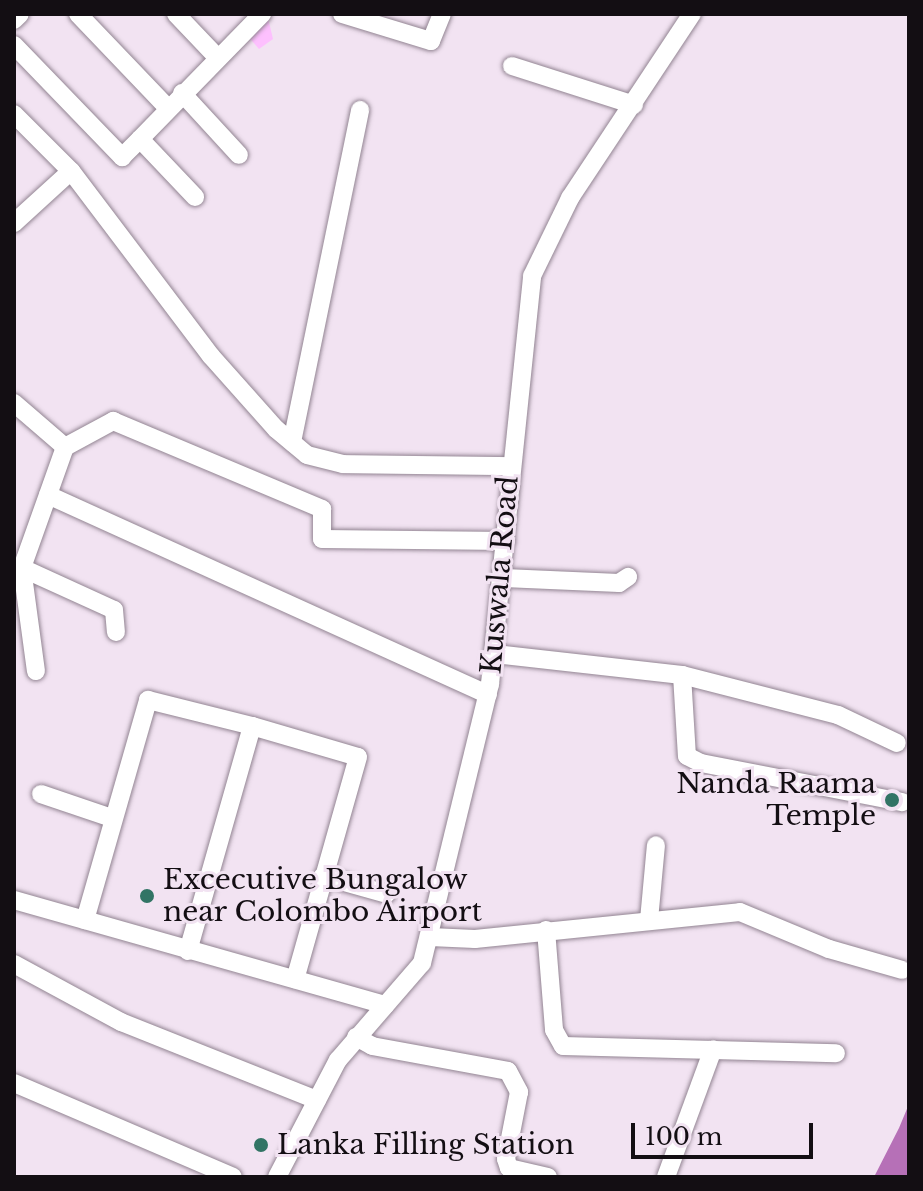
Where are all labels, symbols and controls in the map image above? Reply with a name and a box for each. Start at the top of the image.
street label: Kuswala Road [475,474,525,676]
place label: Nanda Raama Temple [676,767,876,833]
marker: Nanda Raama Temple [883,791,901,809]
place label: Excecutive Bungalow near Colombo Airport [163,863,484,929]
marker: Excecutive Bungalow near Colombo Airport [138,887,156,905]
scale bar [635,1107,817,1157]
text: 100 m [645,1122,723,1151]
place label: Lanka Filling Station [277,1128,575,1162]
marker: Lanka Filling Station [252,1136,270,1154]

